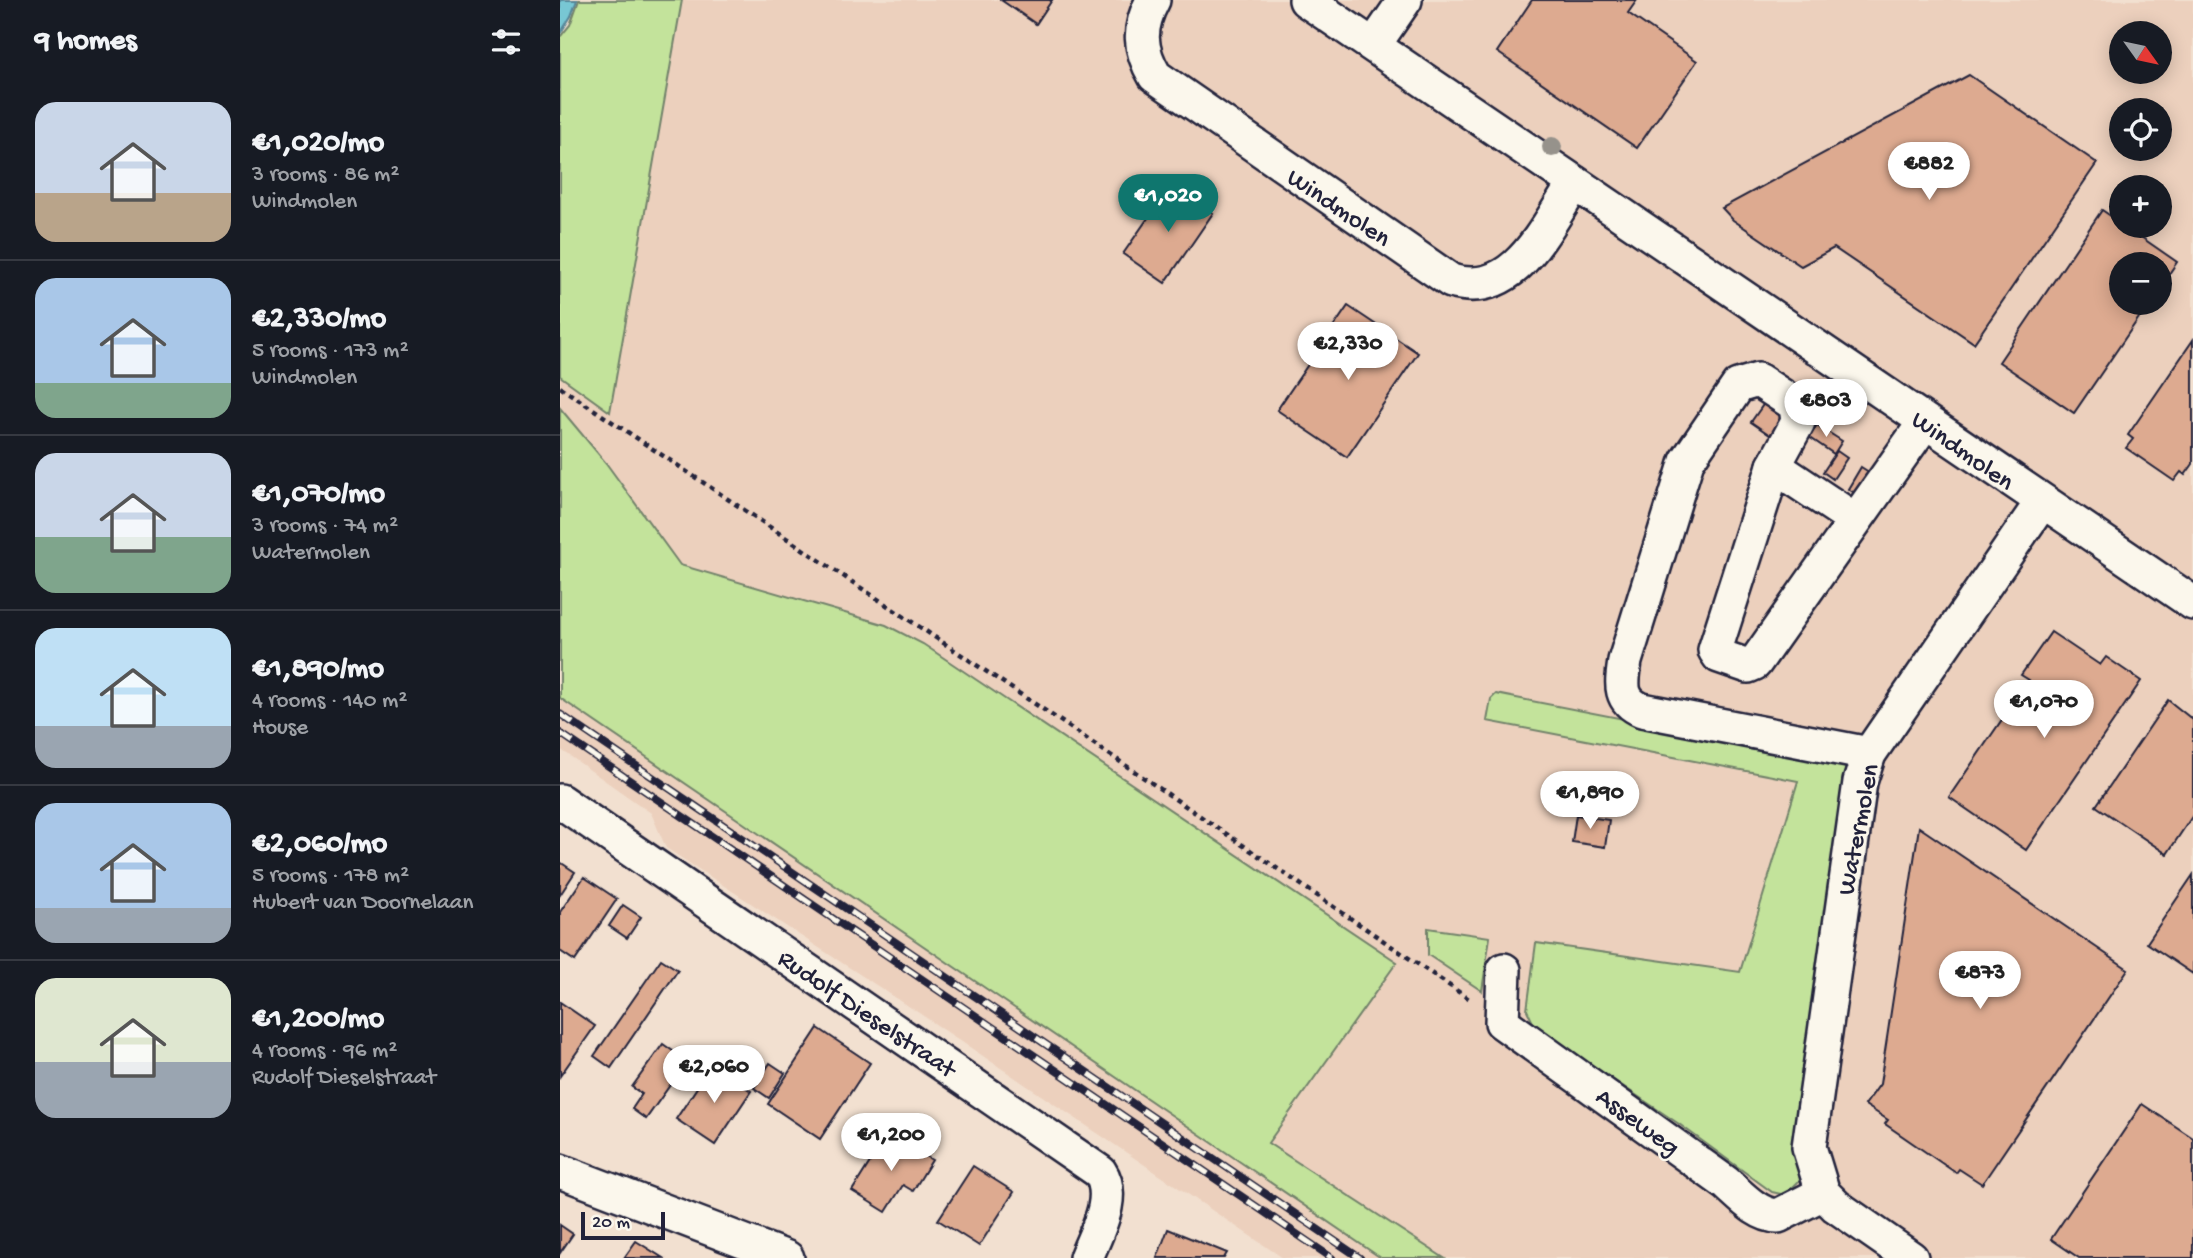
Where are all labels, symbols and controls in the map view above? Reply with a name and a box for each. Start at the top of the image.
north arrow [2109,21,2172,84]
map controls [2109,21,2172,315]
icon: filters [487,23,525,61]
text: 9 homes [35,25,137,60]
button: locate [2109,98,2172,161]
text: €1,020/mo [252,127,384,162]
icon: home [91,130,175,214]
pin: €882 [1888,142,1970,202]
text: €882 [1904,151,1954,178]
text: 3 rooms · 86 m² [252,162,399,189]
street label: Windmolen [1280,164,1396,256]
pin: €1,020 [1111,174,1225,234]
button: + [2109,175,2172,238]
text: €1,020 [1134,183,1202,210]
text: Windmolen [252,189,357,216]
button: − [2109,252,2172,315]
text: €2,330/mo [252,303,386,338]
icon: home [91,306,175,390]
pin: €2,330 [1291,322,1405,382]
text: €2,330 [1313,331,1383,358]
text: 5 rooms · 173 m² [252,338,409,365]
text: Windmolen [252,365,357,392]
pin: €803 [1785,380,1867,439]
text: €803 [1800,388,1852,415]
street label: Windmolen [1904,406,2019,500]
text: €1,070/mo [252,478,385,513]
icon: home [91,481,175,565]
text: 3 rooms · 74 m² [252,513,398,540]
text: Watermolen [252,540,370,567]
text: €1,890/mo [252,653,384,688]
icon: home [91,656,175,740]
pin: €1,070 [1987,680,2101,740]
text: 4 rooms · 140 m² [252,688,407,715]
text: €1,070 [2010,689,2078,716]
text: House [252,715,308,742]
street label: Watermolen [1832,761,1888,898]
pin: €1,890 [1533,772,1647,831]
text: €1,890 [1556,780,1624,807]
text: €2,060/mo [252,828,387,863]
icon: home [91,831,175,915]
text: 5 rooms · 178 m² [252,863,409,890]
text: Hubert van Doornelaan [252,890,474,917]
street label: Rudolf Dieselstraat [771,945,962,1088]
pin: €873 [1939,951,2021,1011]
text: €873 [1955,960,2005,987]
text: €1,200/mo [252,1003,384,1038]
icon: home [91,1006,175,1090]
text: 4 rooms · 96 m² [252,1038,397,1065]
pin: €2,060 [657,1046,771,1105]
text: €2,060 [679,1054,749,1081]
text: Rudolf Dieselstraat [252,1065,436,1092]
street label: Asseweg [1588,1083,1684,1164]
pin: €1,200 [834,1114,948,1173]
text: €1,200 [857,1122,925,1149]
scale bar [581,1209,665,1241]
text: 20 m [592,1212,630,1235]

